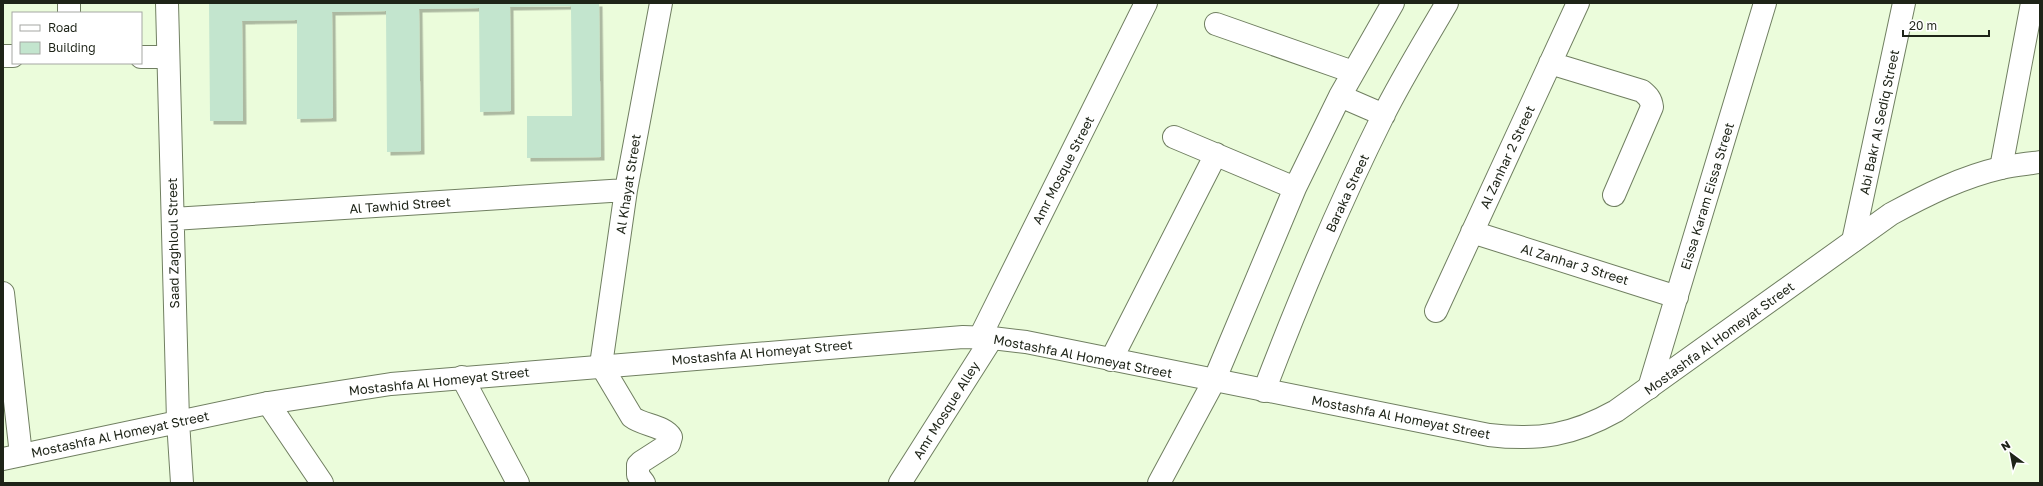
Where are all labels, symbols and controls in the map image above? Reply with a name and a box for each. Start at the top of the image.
legend [12,12,142,64]
scale bar [1903,12,1989,38]
text: 20 m [1909,18,1937,33]
text: Road [48,20,77,35]
text: Building [48,40,96,55]
street label: Abi Bakr Al Sediq Street [1856,48,1902,196]
street label: Al Zanhar 2 Street [1476,103,1538,211]
street label: Amr Mosque Street [1029,113,1097,227]
street label: Eissa Karam Eissa Street [1677,120,1737,272]
street label: Al Khayat Street [612,133,644,235]
street label: Baraka Street [1322,151,1372,235]
street label: Saad Zaghloul Street [164,177,182,309]
street label: Al Tawhid Street [349,193,451,217]
street label: Al Zanhar 3 Street [1519,240,1631,288]
street label: Mostashfa Al Homeyat Street [1641,278,1797,398]
street label: Mostashfa Al Homeyat Street [992,331,1174,381]
street label: Mostashfa Al Homeyat Street [671,336,853,368]
street label: Amr Mosque Alley [909,358,983,462]
street label: Mostashfa Al Homeyat Street [348,364,530,398]
street label: Mostashfa Al Homeyat Street [1310,392,1492,442]
street label: Mostashfa Al Homeyat Street [29,407,211,461]
north arrow [1991,434,2031,474]
text: N [1998,437,2012,453]

